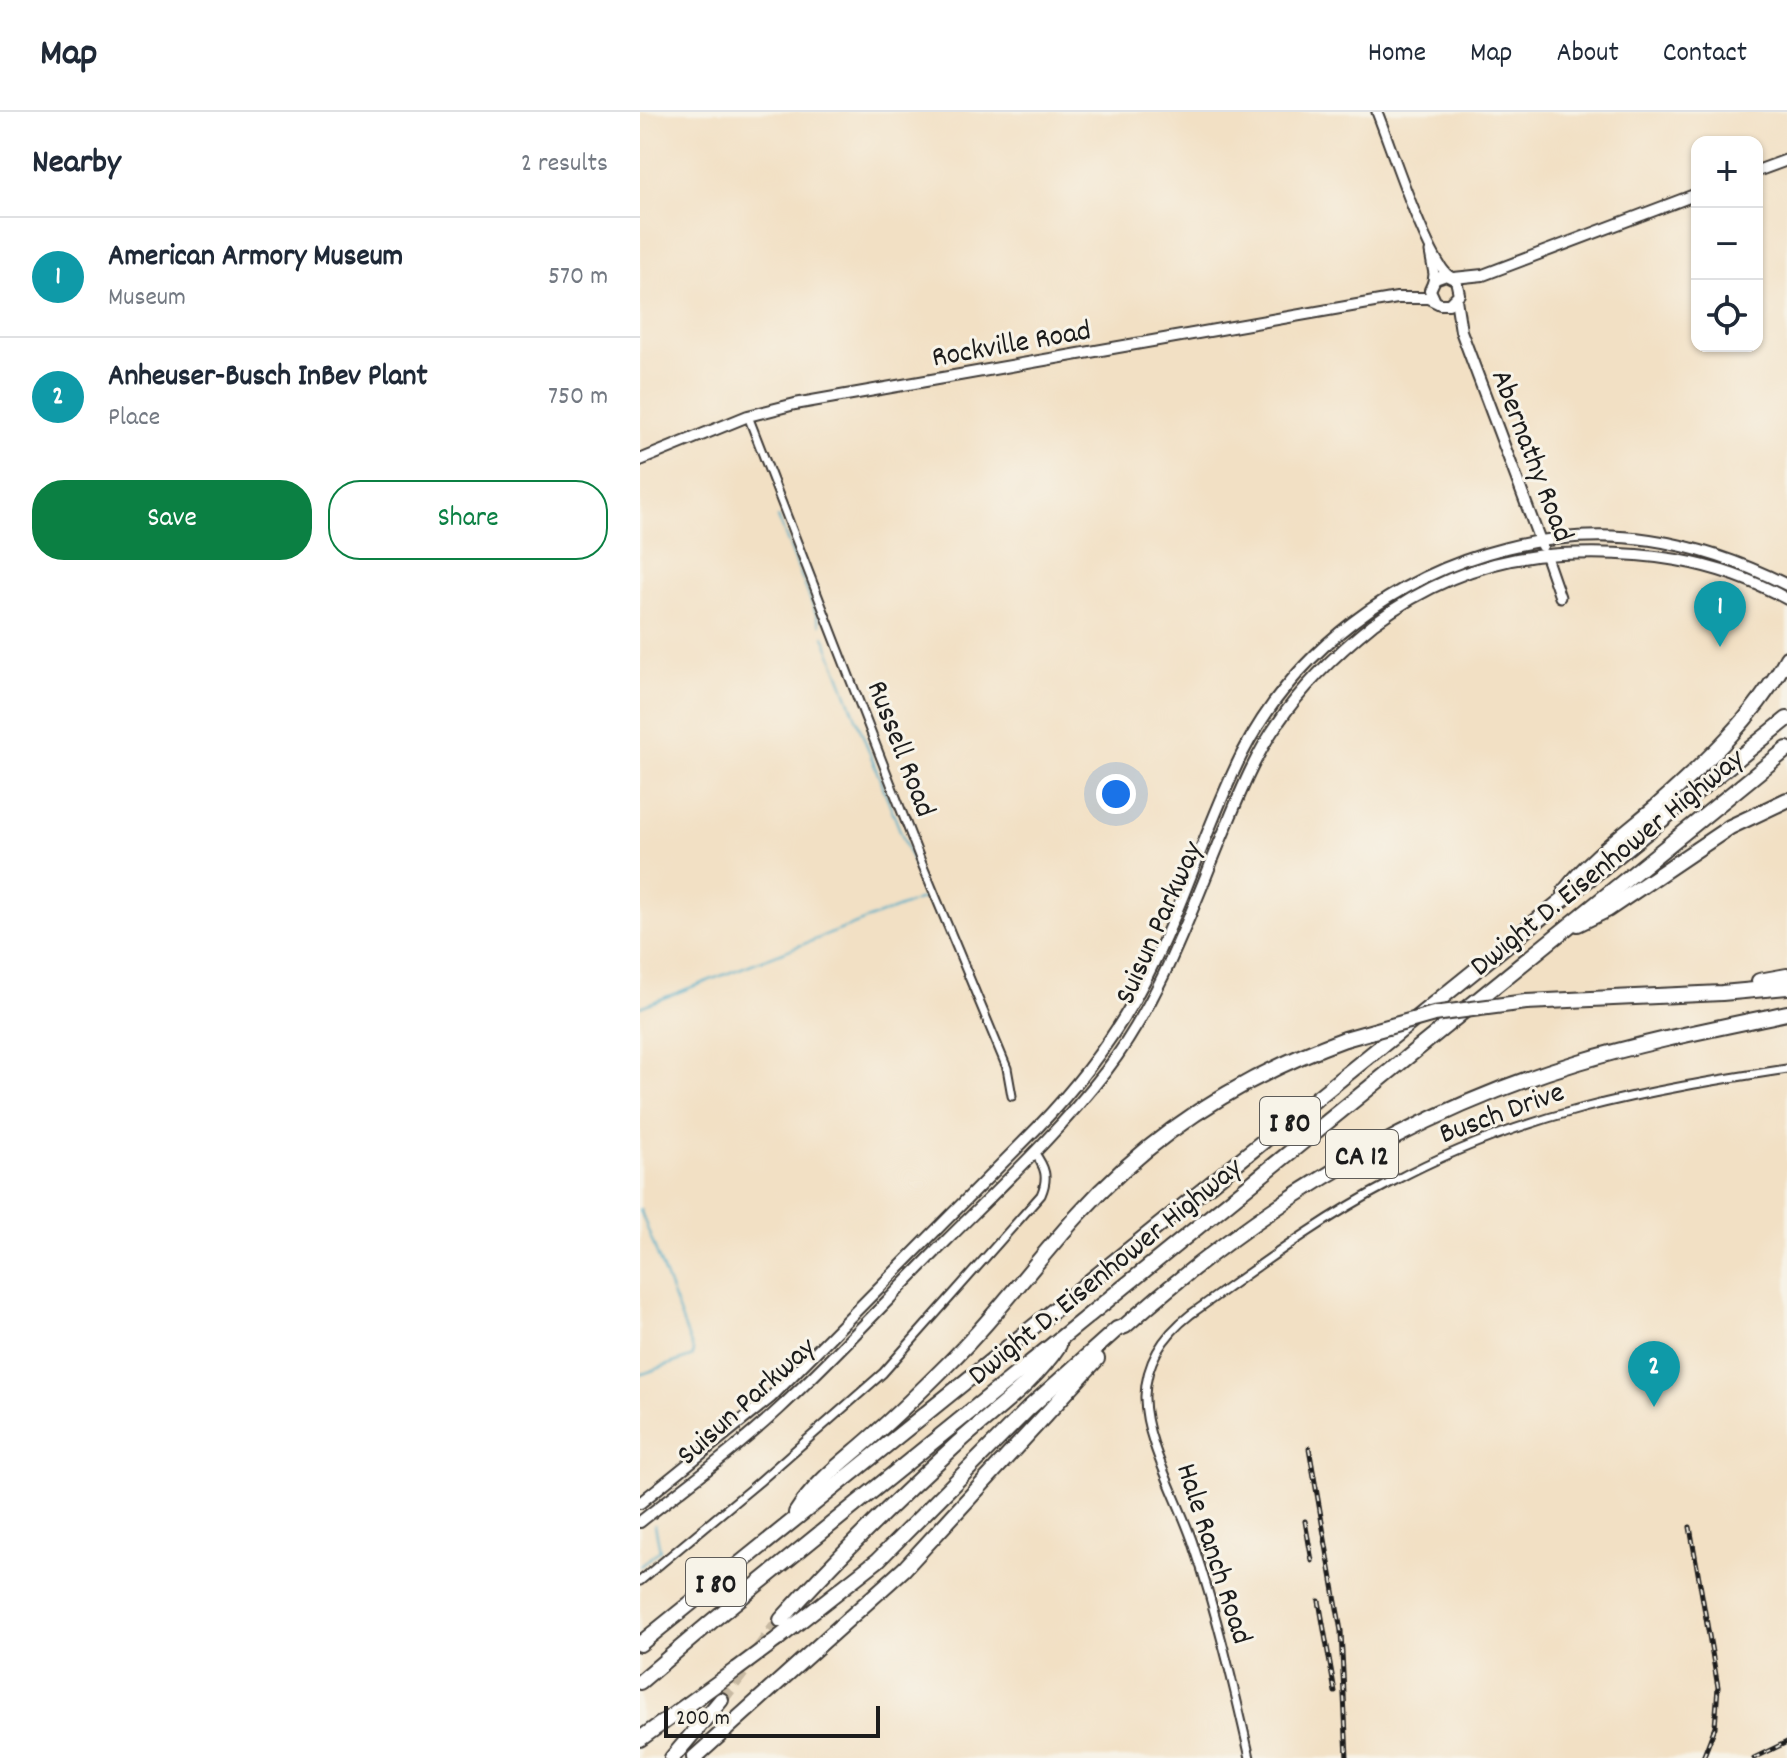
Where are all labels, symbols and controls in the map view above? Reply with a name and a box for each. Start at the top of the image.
text: Map [40,28,98,83]
text: Home [1368,35,1426,75]
text: Map [1470,35,1512,75]
text: About [1556,35,1619,75]
text: Contact [1663,35,1747,75]
map controls [1691,136,1763,352]
button: + [1691,136,1763,208]
text: Nearby [32,140,121,189]
text: 2 results [521,146,608,183]
button: − [1691,208,1763,280]
text: American Armory Museum [108,237,403,280]
text: 1 [55,259,61,296]
text: 570 m [548,259,608,296]
text: Museum [108,280,186,317]
button: locate [1691,280,1763,352]
street label: Rockville Road [929,311,1095,382]
text: Anheuser-Busch InBev Plant [108,357,428,400]
street label: Abernathy Road [1477,364,1582,549]
text: 2 [52,379,64,416]
text: 750 m [548,379,608,416]
text: Place [108,400,160,437]
button: Save [32,480,312,560]
button: Share [328,480,608,560]
pin: 1 [1694,581,1746,647]
street label: Russell Road [853,675,945,824]
street label: Dwight D. Eisenhower Highway [1462,740,1756,989]
your location [1096,774,1136,814]
street label: Suisun Parkway [1106,835,1217,1012]
street label: Busch Drive [1434,1073,1571,1158]
road number: I 80 [1260,1097,1320,1145]
road number: CA 12 [1326,1130,1398,1178]
street label: Dwight D. Eisenhower Highway [960,1149,1254,1398]
street label: Suisun Parkway [669,1328,828,1478]
pin: 2 [1628,1341,1680,1407]
street label: Hale Ranch Road [1162,1458,1261,1650]
road number: I 80 [686,1558,746,1606]
scale bar [664,1702,880,1738]
text: 200 m [676,1704,730,1735]

